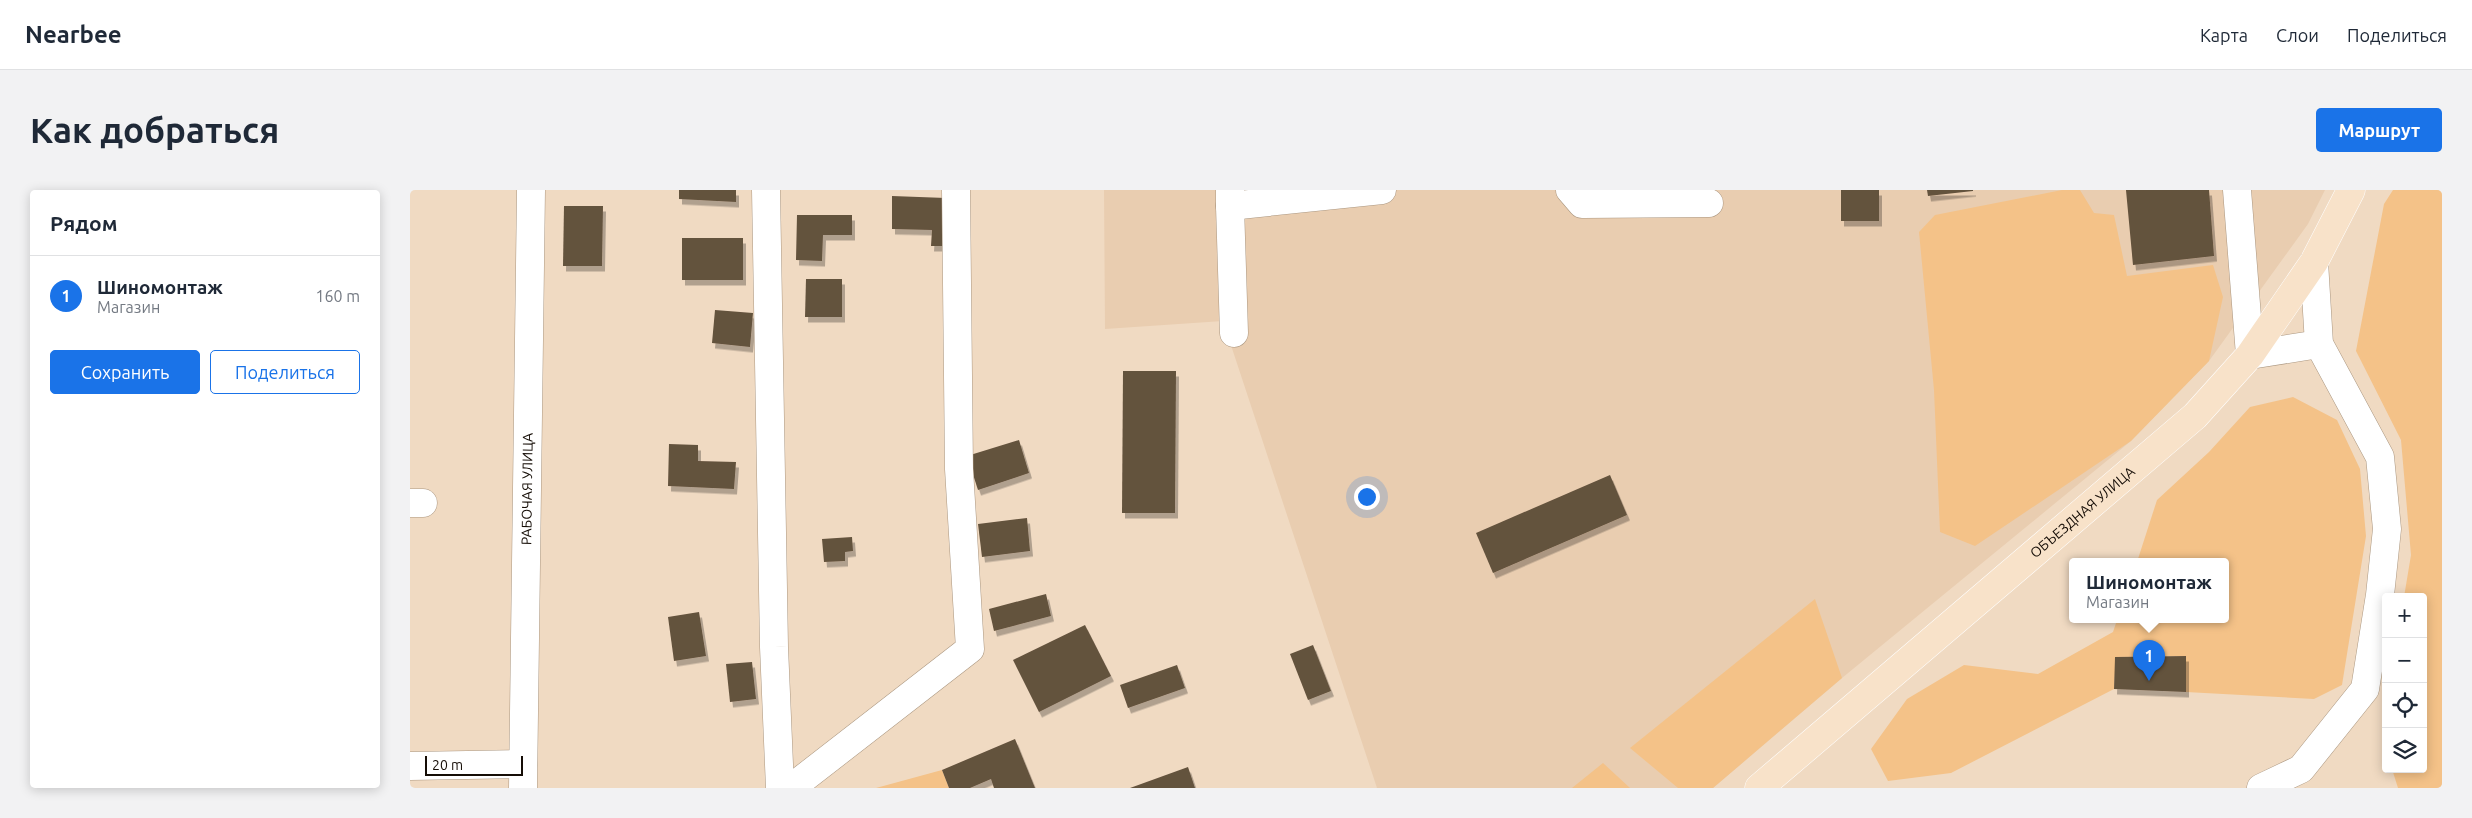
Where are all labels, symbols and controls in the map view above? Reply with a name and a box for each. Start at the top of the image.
text: Nearbee [25,21,122,48]
text: Карта [2200,25,2248,45]
text: Слои [2276,25,2319,45]
text: Поделиться [2347,25,2447,45]
button: Маршрут [2316,108,2442,152]
text: Как добраться [30,110,279,150]
text: Рядом [50,211,118,235]
text: Шиномонтаж [97,276,223,298]
text: 1 [61,287,71,305]
text: 160 m [315,287,360,305]
text: Магазин [97,298,160,316]
button: Сохранить [50,350,200,394]
button: Поделиться [210,350,360,394]
street label: РАБОЧАЯ УЛИЦА [518,433,536,545]
street label: ОБЪЕЗДНАЯ УЛИЦА [2027,463,2138,561]
your location [1354,484,1380,510]
popup [2069,558,2229,623]
text: Шиномонтаж [2086,571,2212,593]
text: Магазин [2086,593,2149,611]
map controls [2382,593,2427,773]
button: + [2382,593,2427,638]
button: − [2382,638,2427,683]
pin: 1 [2133,640,2165,681]
button: locate [2382,683,2427,728]
button: layers [2382,728,2427,773]
scale bar [425,753,522,776]
text: 20 m [432,757,463,773]

